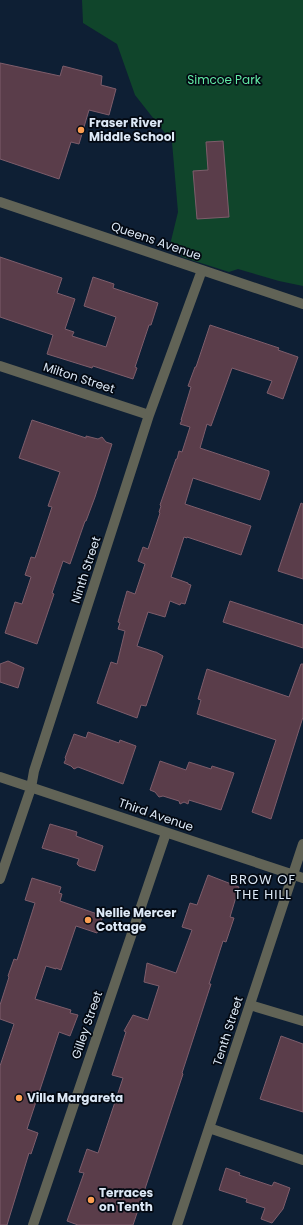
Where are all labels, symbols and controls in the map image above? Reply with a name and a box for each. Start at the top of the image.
park label: Simcoe Park [187,71,262,88]
place label: Fraser River Middle School [89,114,175,145]
marker: Fraser River Middle School [76,125,86,135]
street label: Queens Avenue [109,217,203,264]
street label: Milton Street [41,358,117,397]
street label: Ninth Street [67,534,104,606]
street label: Third Avenue [117,794,196,835]
district label: BROW OF THE HILL [230,870,296,904]
place label: Nellie Mercer Cottage [96,904,176,935]
marker: Nellie Mercer Cottage [83,915,93,925]
street label: Gilley Street [67,989,106,1061]
street label: Tenth Street [208,994,247,1068]
place label: Villa Margareta [27,1089,123,1106]
marker: Villa Margareta [14,1093,24,1103]
place label: Terraces on Tenth [99,1184,154,1215]
marker: Terraces on Tenth [86,1195,96,1205]

